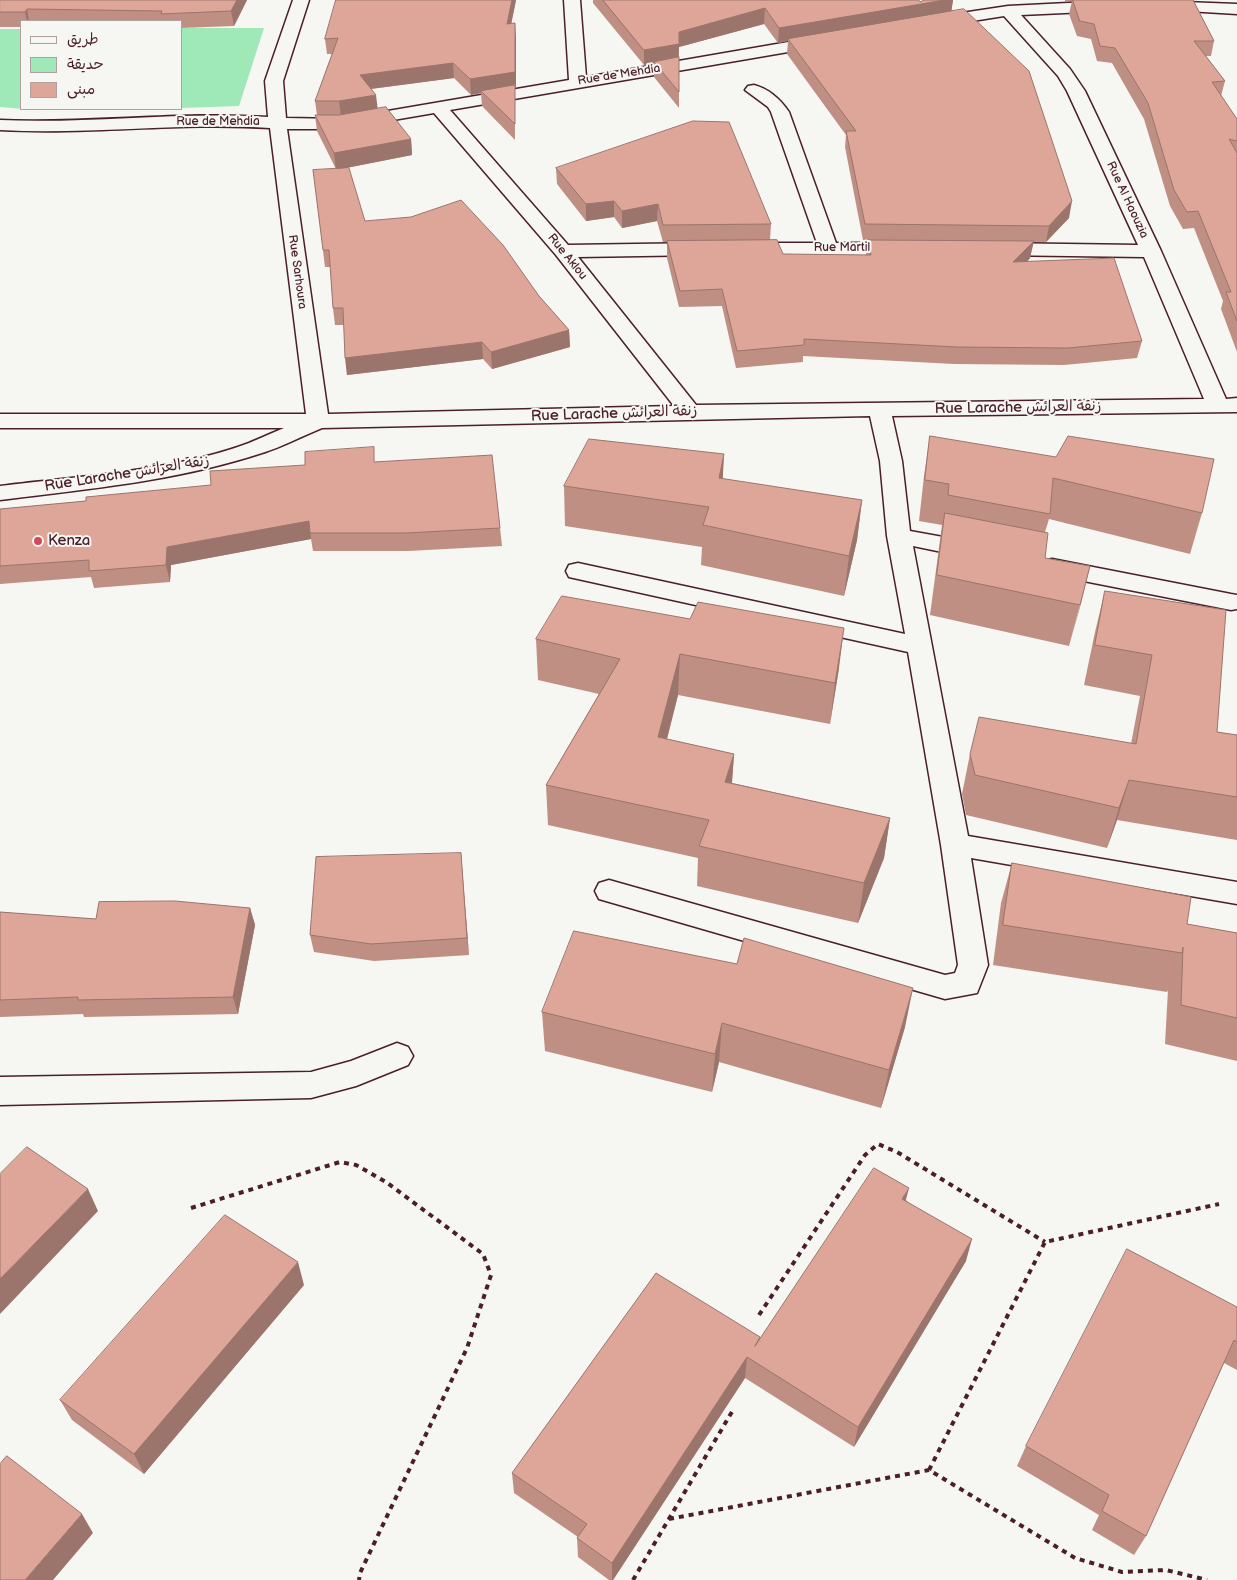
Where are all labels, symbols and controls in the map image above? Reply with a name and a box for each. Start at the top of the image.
legend [20,20,182,110]
text: طريق [67,30,99,49]
text: حديقة [67,55,104,74]
street label: Rue de Mehdia [577,61,661,89]
text: مبنى [67,80,95,99]
street label: Rue de Mehdia [176,115,260,129]
street label: Rue Al Haouzia [1103,159,1151,241]
street label: Rue Aklou [544,231,590,283]
street label: Rue Sarhoura [285,234,309,310]
street label: Rue Martil [814,241,870,255]
street label: Rue Larache زنقة العرائش [935,398,1101,418]
street label: Rue Larache زنقة العرائش [530,402,698,426]
street label: Rue Larache زنقة العرائش [43,452,211,496]
place label: Kenza [48,532,90,550]
marker: Kenza [32,535,44,547]

